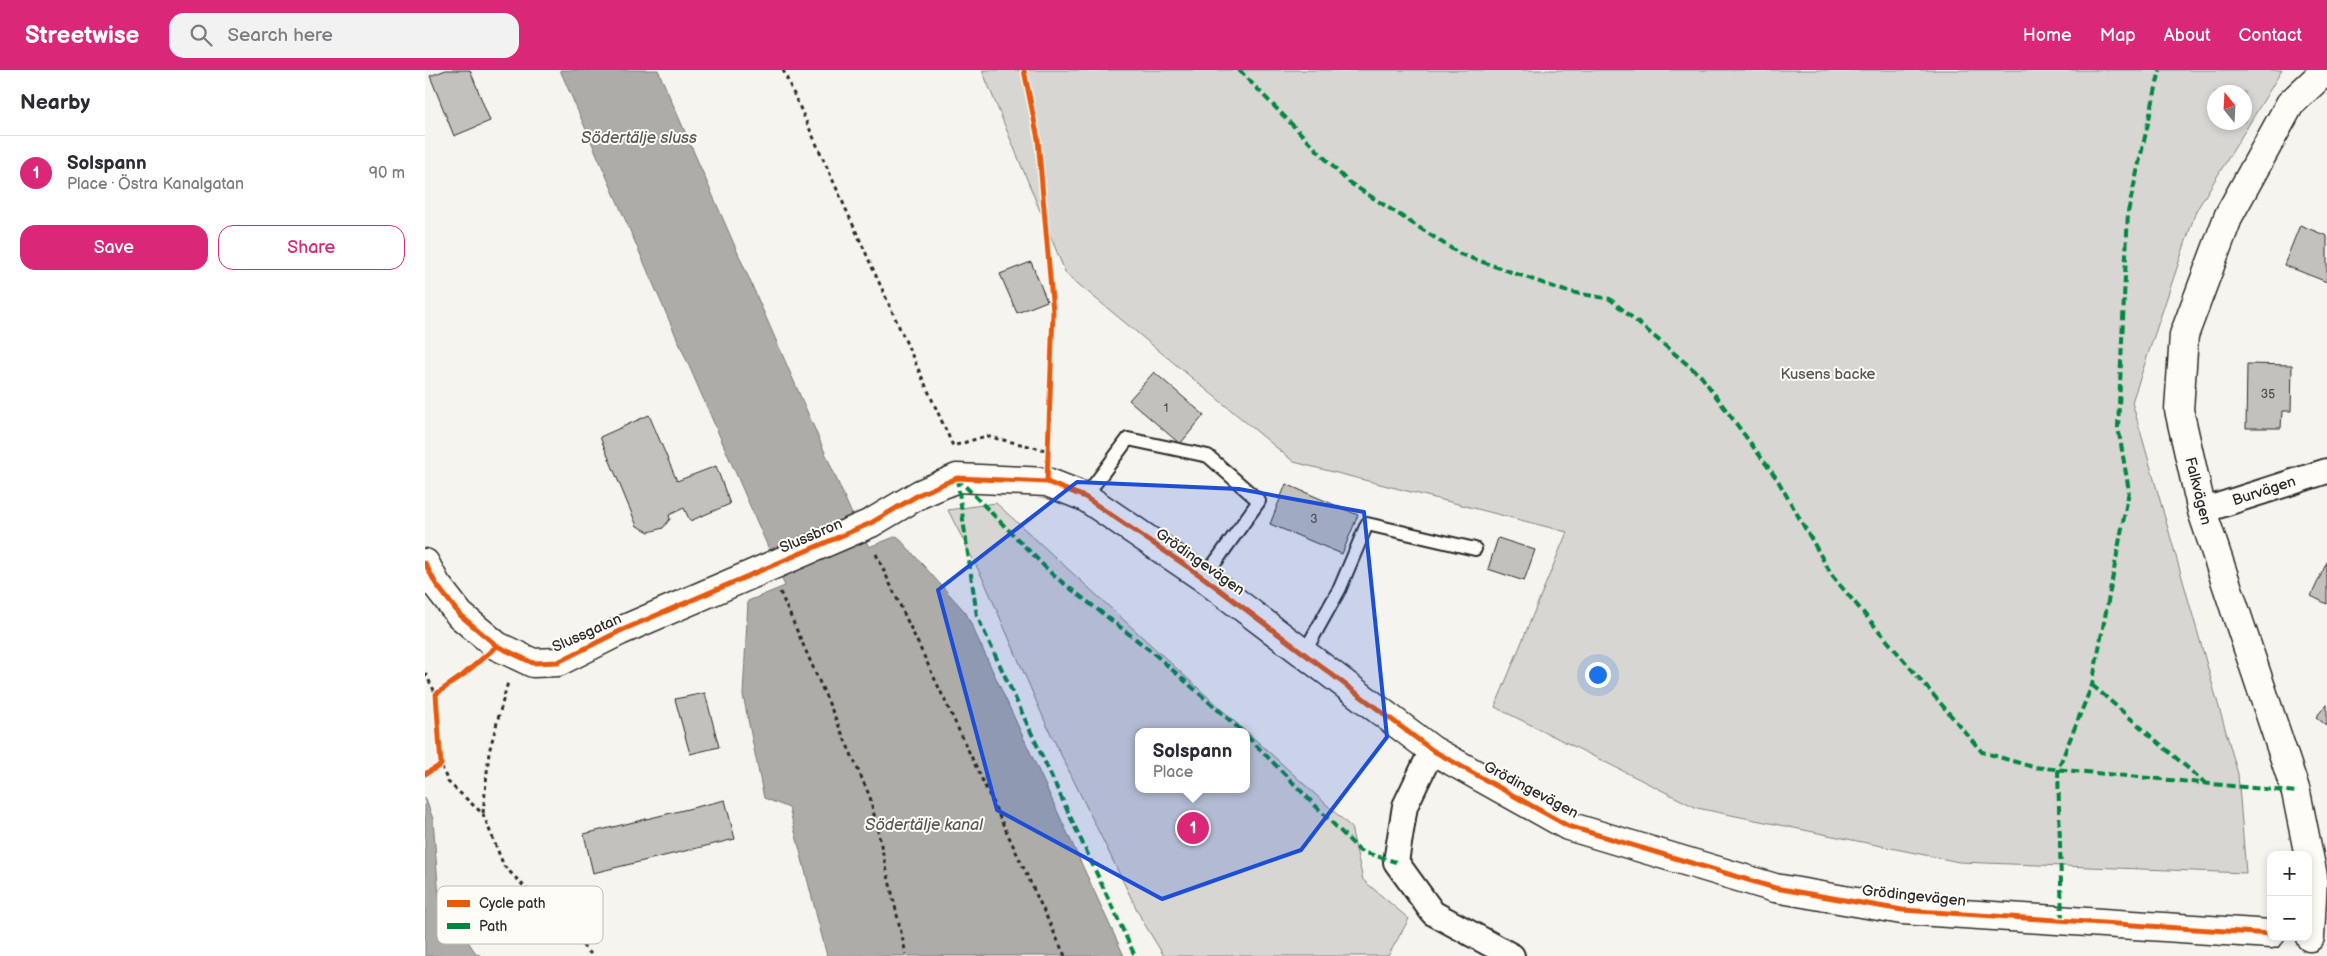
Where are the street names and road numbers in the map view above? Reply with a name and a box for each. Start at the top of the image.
street label: Falkvägen [2180,455,2216,527]
street label: Burvägen [2230,472,2298,510]
street label: Slussbron [777,514,845,558]
street label: Grödingevägen [1152,524,1248,600]
street label: Slussgatan [549,609,625,657]
street label: Grödingevägen [1480,757,1582,823]
street label: Grödingevägen [1861,881,1967,911]

